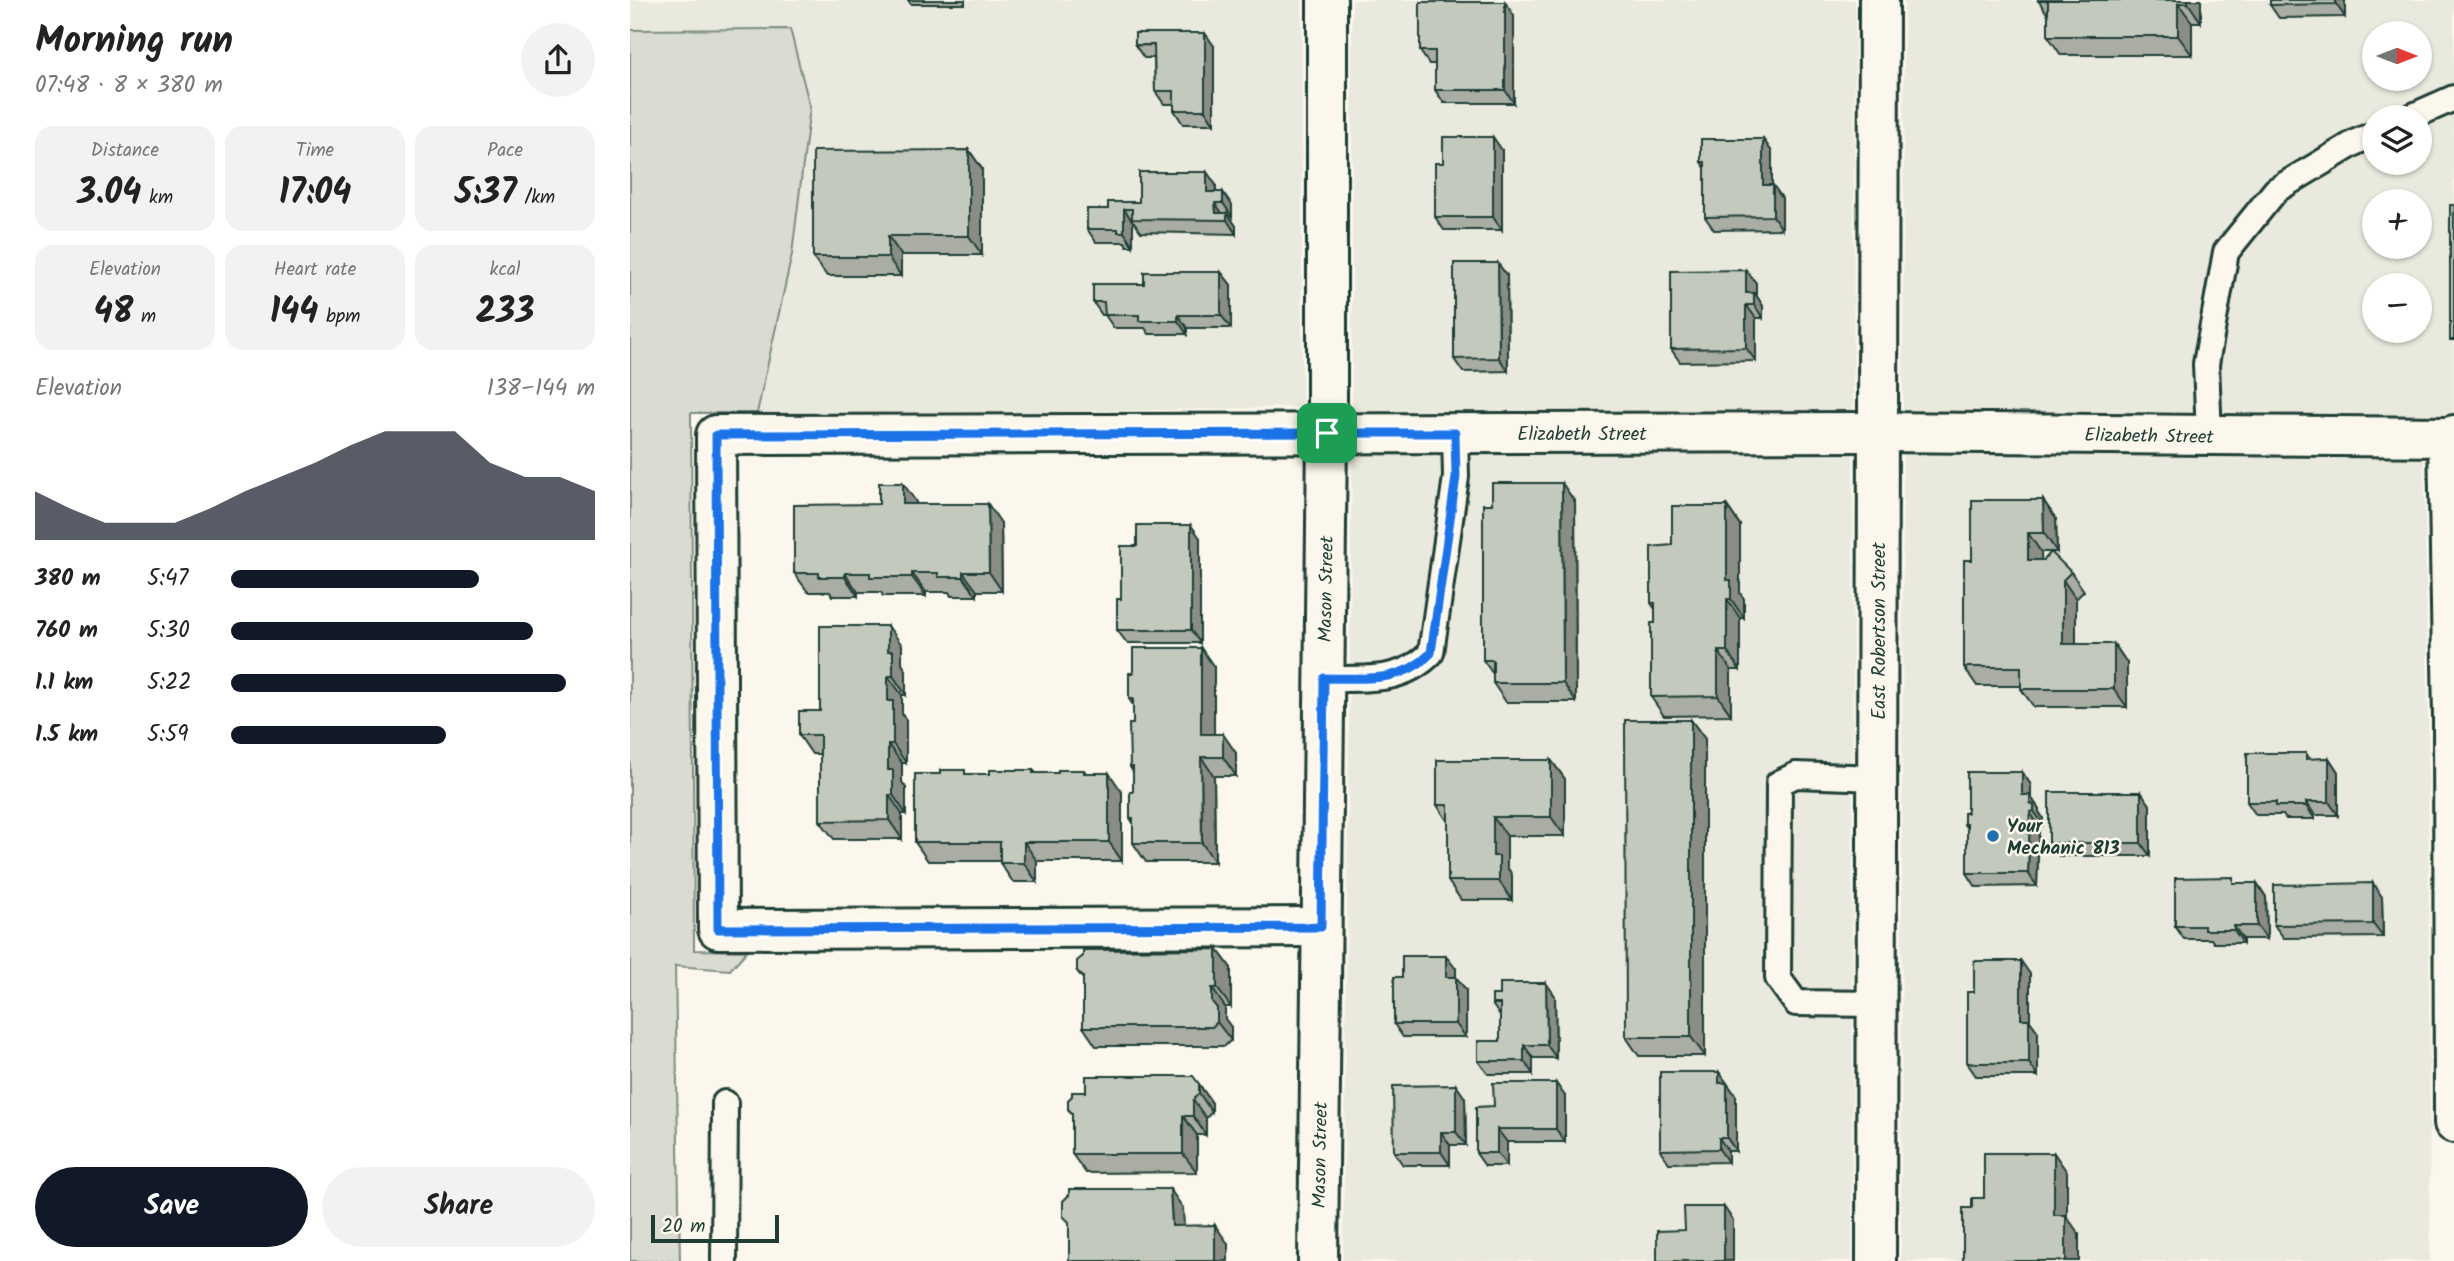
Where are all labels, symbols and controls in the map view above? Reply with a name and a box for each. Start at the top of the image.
text: Morning run [35,12,233,72]
north arrow [2362,21,2432,91]
map controls [2362,21,2432,343]
button: share [521,23,595,97]
text: 07:48 · 8 × 380 m [35,68,223,104]
button: layers [2362,105,2432,175]
text: Distance [91,136,159,166]
text: Time [296,136,334,166]
text: Pace [487,136,523,166]
text: 3.04 [77,166,141,222]
text: 17:04 [279,166,351,222]
text: 5:37 [455,166,517,222]
text: km [141,183,173,213]
text: /km [517,183,555,213]
button: + [2362,189,2432,259]
text: Elevation [89,255,161,285]
text: Heart rate [274,255,356,285]
text: kcal [490,255,520,285]
button: − [2362,273,2432,343]
text: 48 [94,285,133,341]
text: 144 [270,285,318,341]
text: 233 [476,285,534,341]
text: m [133,302,156,332]
text: bpm [318,302,360,332]
text: Elevation [35,371,122,407]
text: 138–144 m [487,371,595,407]
pin [1297,403,1357,463]
icon: arrive [1308,414,1346,452]
street label: Elizabeth Street [1517,420,1647,450]
street label: Elizabeth Street [2084,421,2215,453]
street label: Mason Street [1311,535,1343,643]
street label: East Robertson Street [1865,542,1895,720]
text: 380 m [35,561,101,597]
text: 5:47 [147,561,188,597]
text: 760 m [35,613,98,649]
text: 5:30 [147,613,190,649]
text: 1.1 km [35,665,93,701]
text: 5:22 [147,665,192,701]
text: 1.5 km [35,717,98,753]
text: 5:59 [147,717,189,753]
place label: Your Mechanic 813 [2007,812,2120,864]
marker: Your Mechanic 813 [1985,828,2001,844]
street label: Mason Street [1305,1101,1337,1209]
button: Save [35,1167,308,1247]
button: Share [322,1167,595,1247]
scale bar [651,1212,779,1244]
text: 20 m [662,1212,705,1242]

